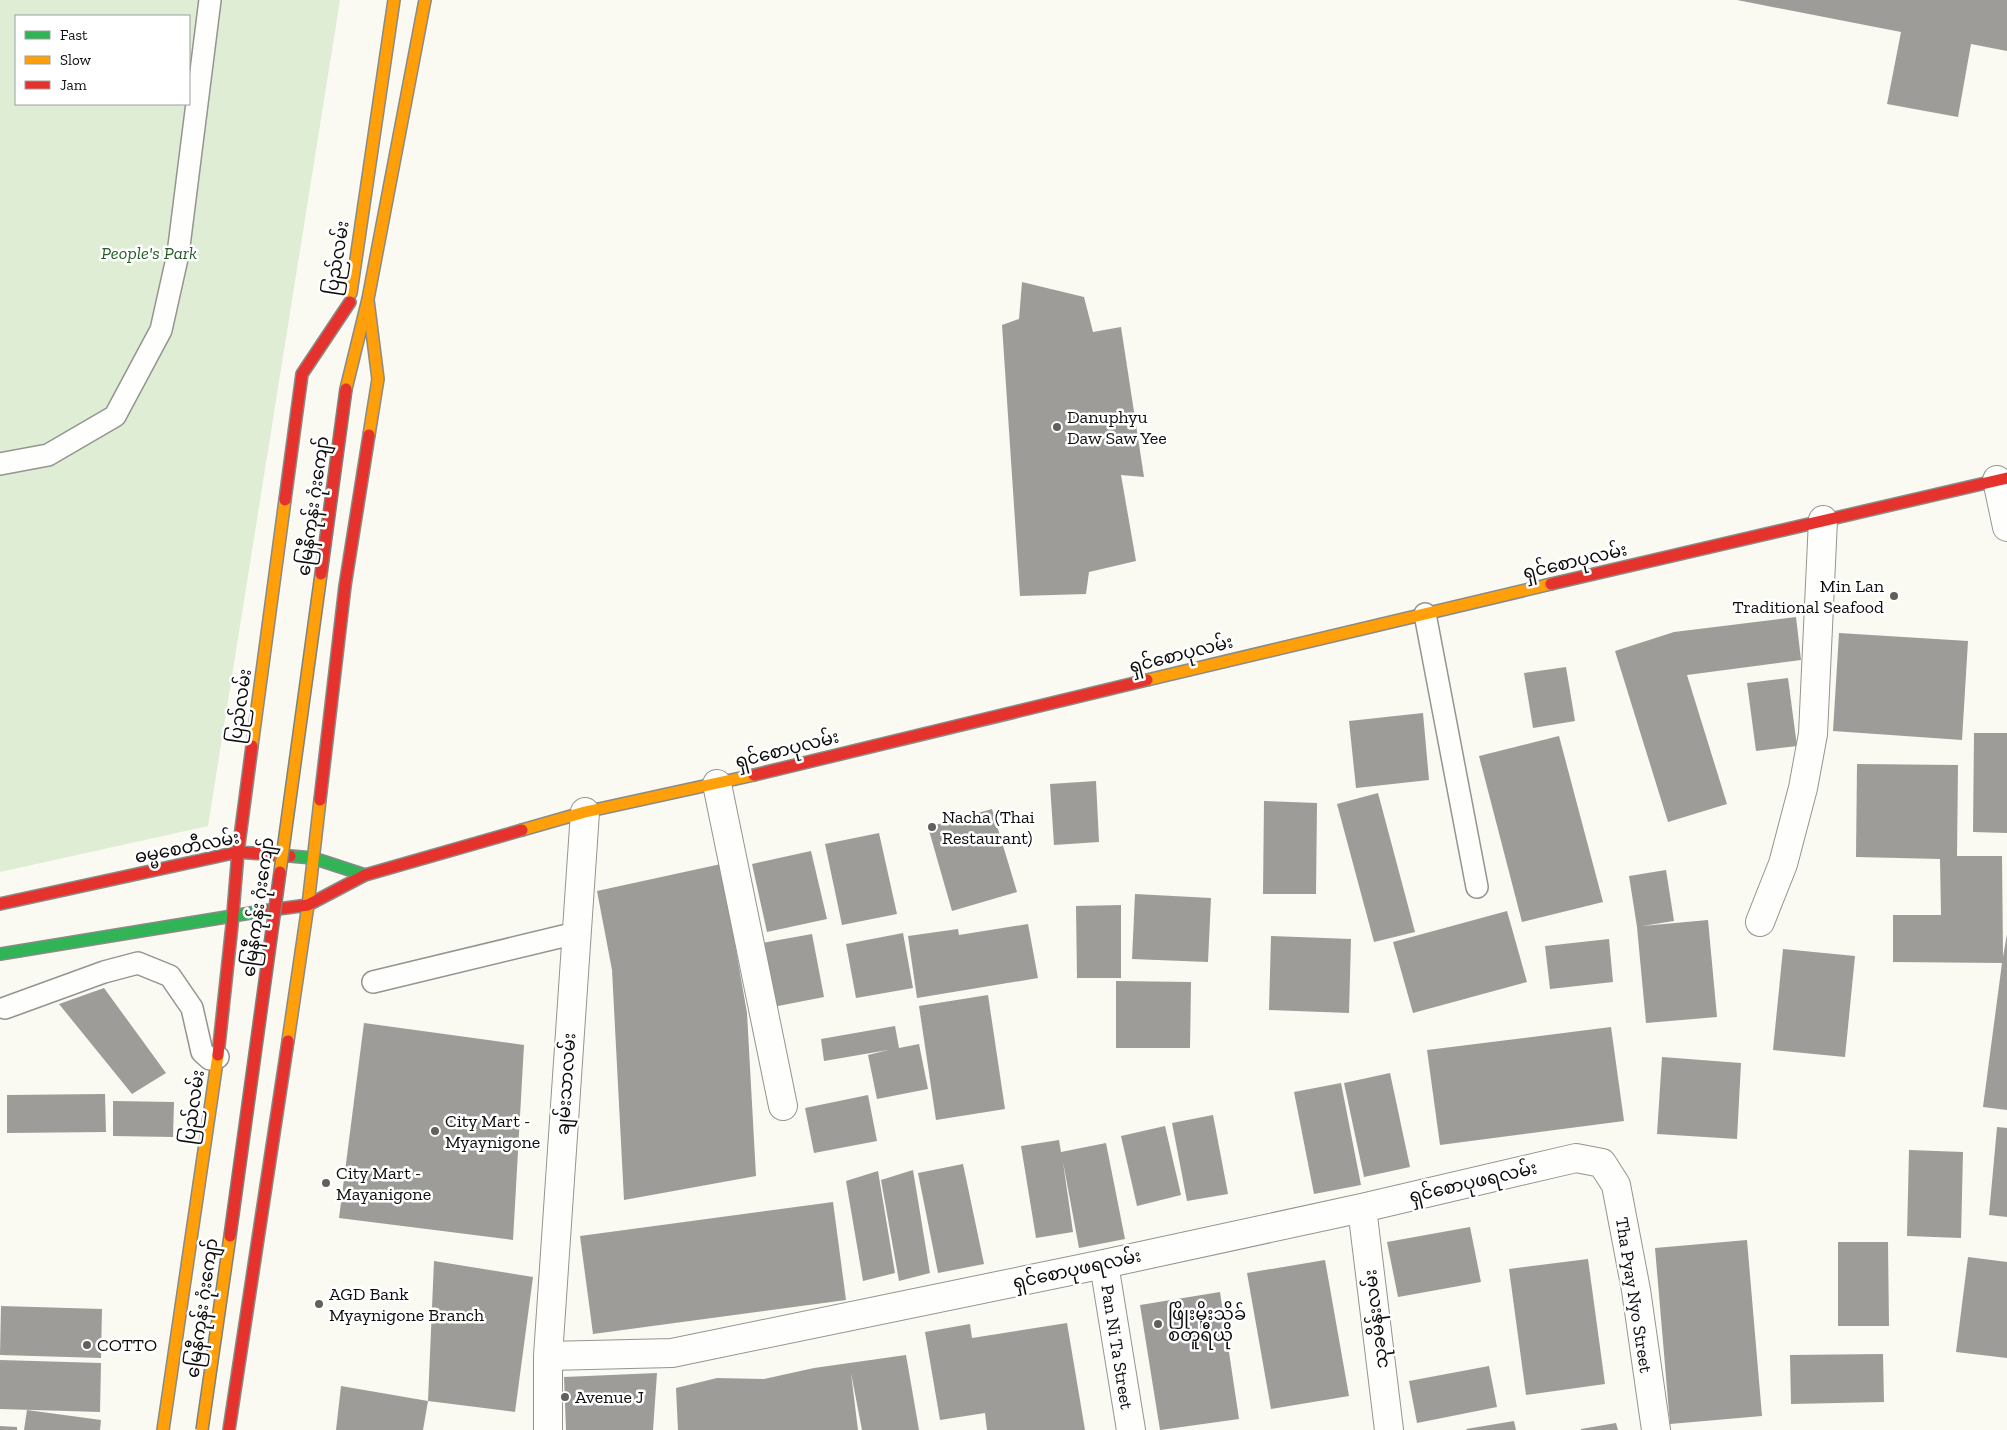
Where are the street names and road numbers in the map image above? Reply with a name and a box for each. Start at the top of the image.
street label: ပြည်လမ်း [318,219,358,297]
street label: မြေနီကုန်း ဂုံးကျော် [289,434,338,578]
street label: ရှင်စောပုလမ်း [1520,536,1630,588]
street label: ရှင်စောပုလမ်း [1126,629,1236,681]
street label: ပြည်လမ်း [222,667,260,745]
street label: ရှင်စောပုလမ်း [732,724,842,776]
street label: ဓမ္မစေတီလမ်း [132,823,242,872]
street label: မြေနီကုန်း ဂုံးကျော် [234,835,283,979]
street label: ချမ်းသာလမ်း [549,1032,585,1136]
street label: ပြည်လမ်း [175,1068,213,1146]
street label: ရှင်စောပုဖရလမ်း [1406,1155,1540,1211]
street label: Tha Pyay Nyo Street [1611,1216,1657,1375]
street label: မြေနီကုန်း ဂုံးကျော် [178,1236,227,1380]
street label: ရှင်စောပုဖရလမ်း [1010,1243,1144,1297]
street label: သုခမိန်းလမ်း [1356,1268,1397,1370]
street label: Pan Ni Ta Street [1096,1283,1138,1411]

